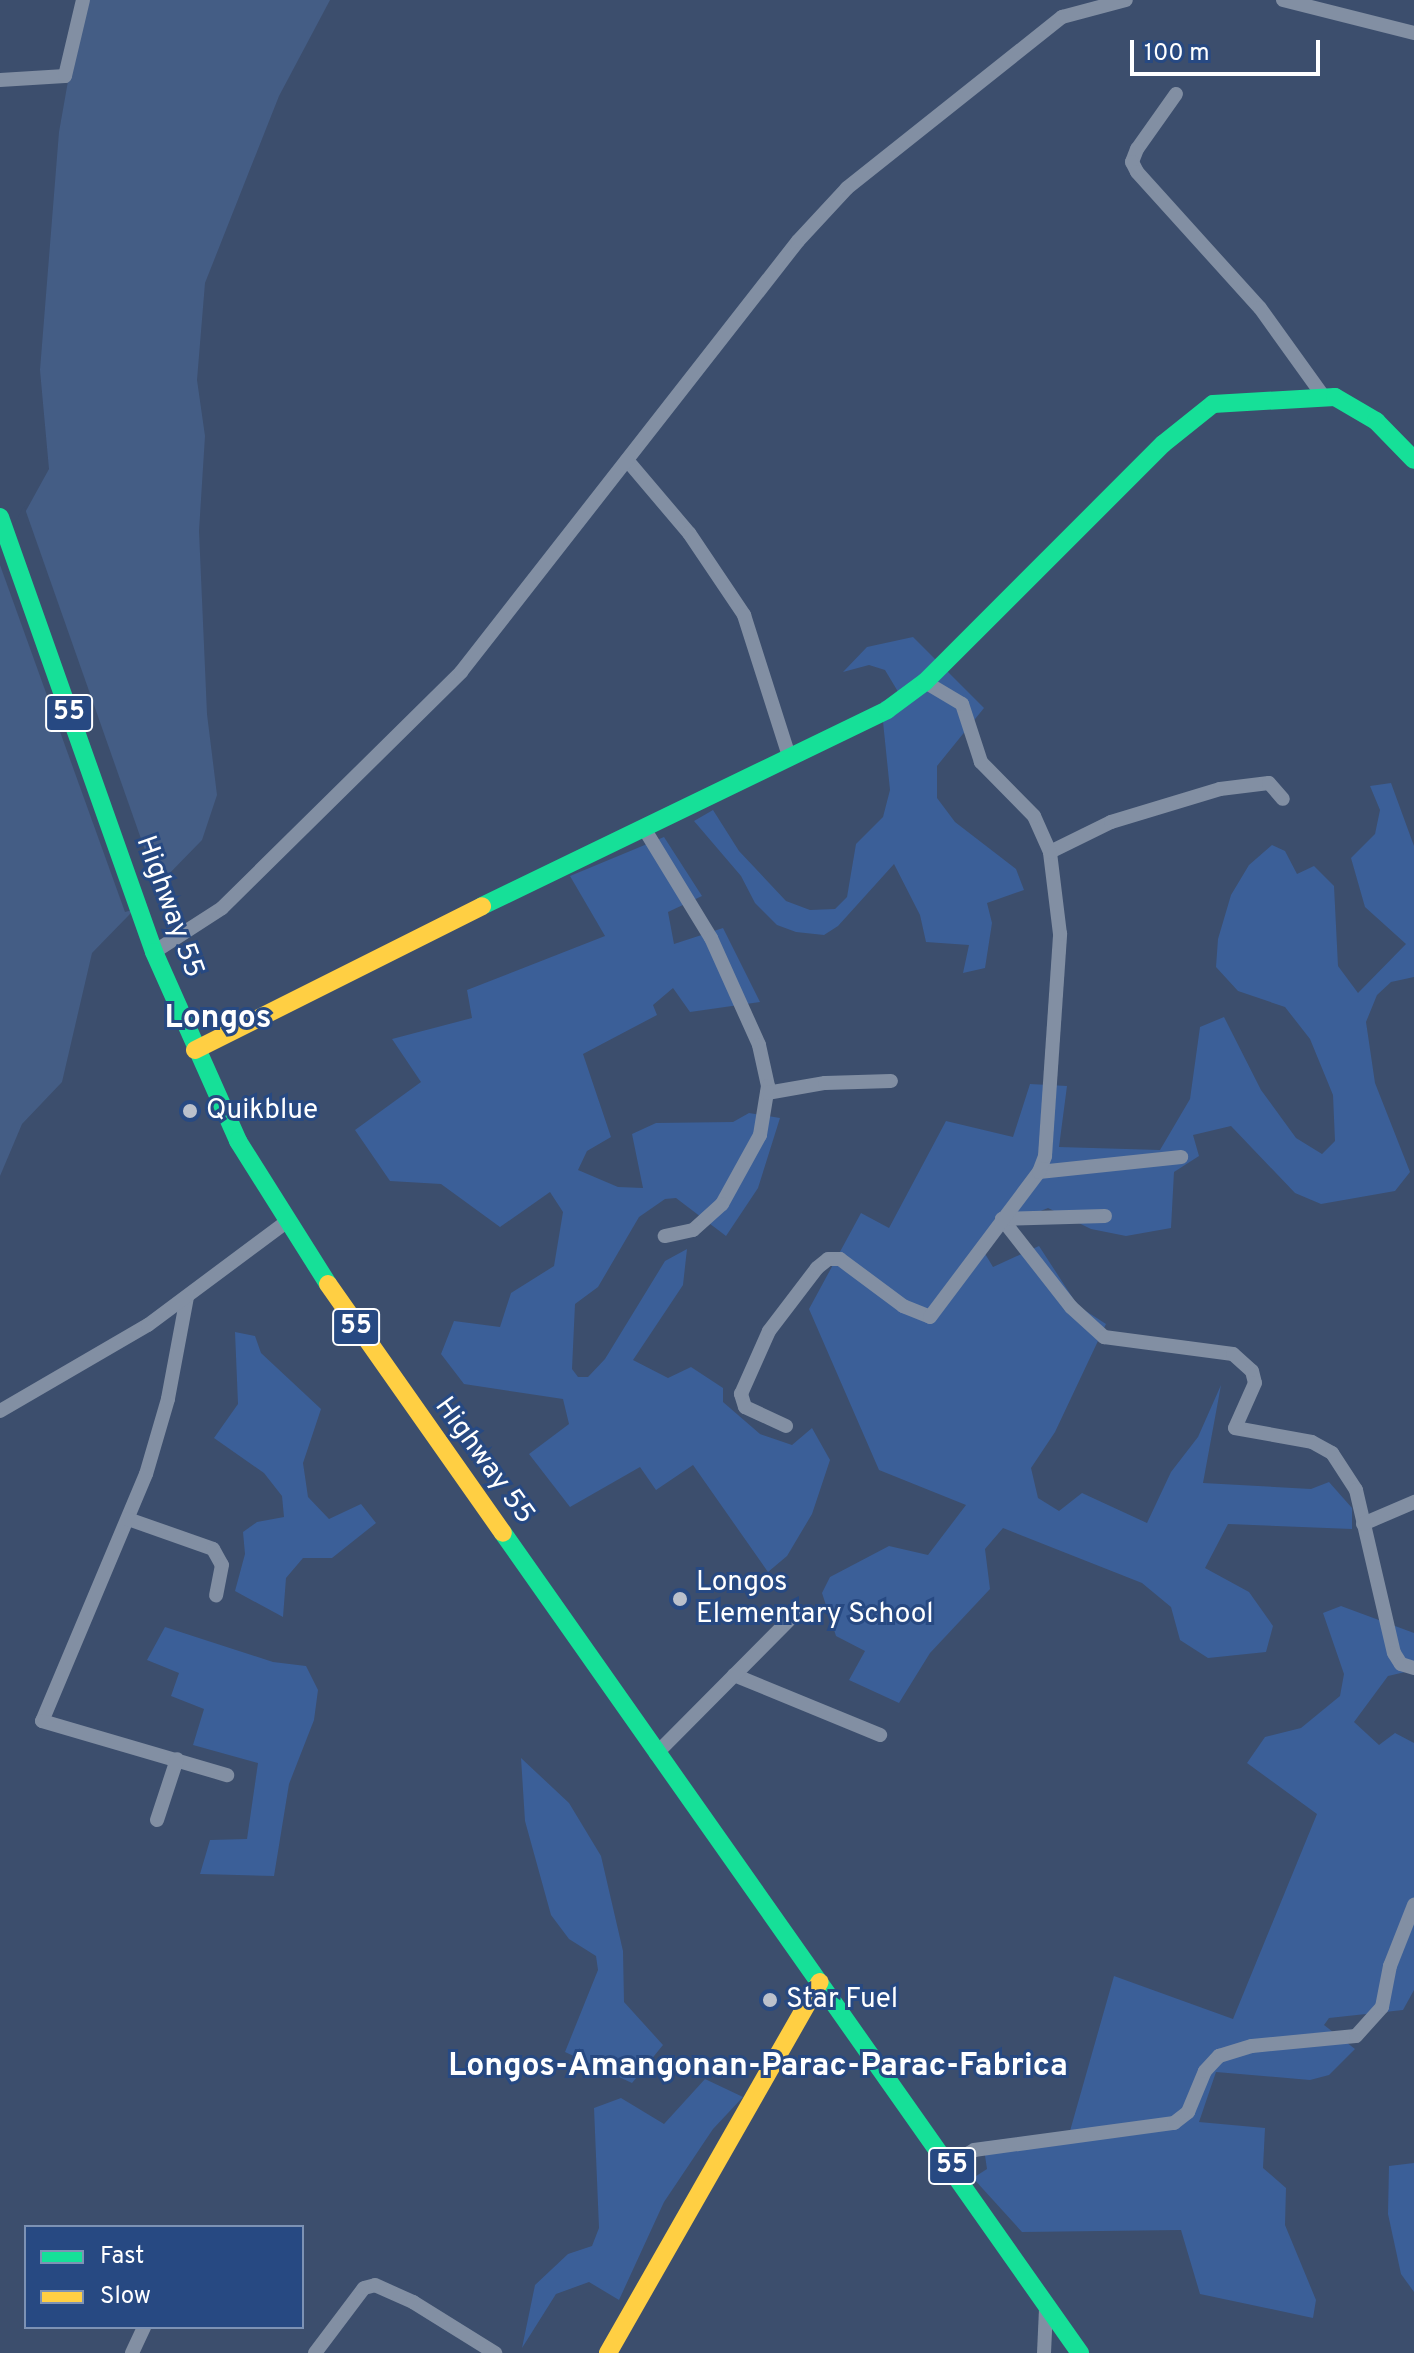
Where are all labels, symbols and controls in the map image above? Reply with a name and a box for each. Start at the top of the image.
scale bar [1134,24,1324,74]
text: 100 m [1144,39,1210,69]
road number: 55 [45,691,93,735]
street label: Highway 55 [128,831,210,983]
district label: Longos [165,1000,271,1038]
place label: Quikblue [206,1094,318,1128]
marker: Quikblue [181,1102,199,1120]
road number: 55 [332,1305,380,1349]
street label: Highway 55 [427,1391,541,1531]
place label: Longos Elementary School [696,1566,934,1632]
marker: Longos Elementary School [671,1590,689,1608]
place label: Star Fuel [786,1983,898,2017]
marker: Star Fuel [761,1991,779,2009]
district label: Longos-Amangonan-Parac‑Parac-Fabrica [448,2048,1068,2086]
road number: 55 [928,2144,976,2188]
legend [24,2225,304,2329]
text: Fast [100,2242,144,2272]
text: Slow [100,2282,151,2312]

